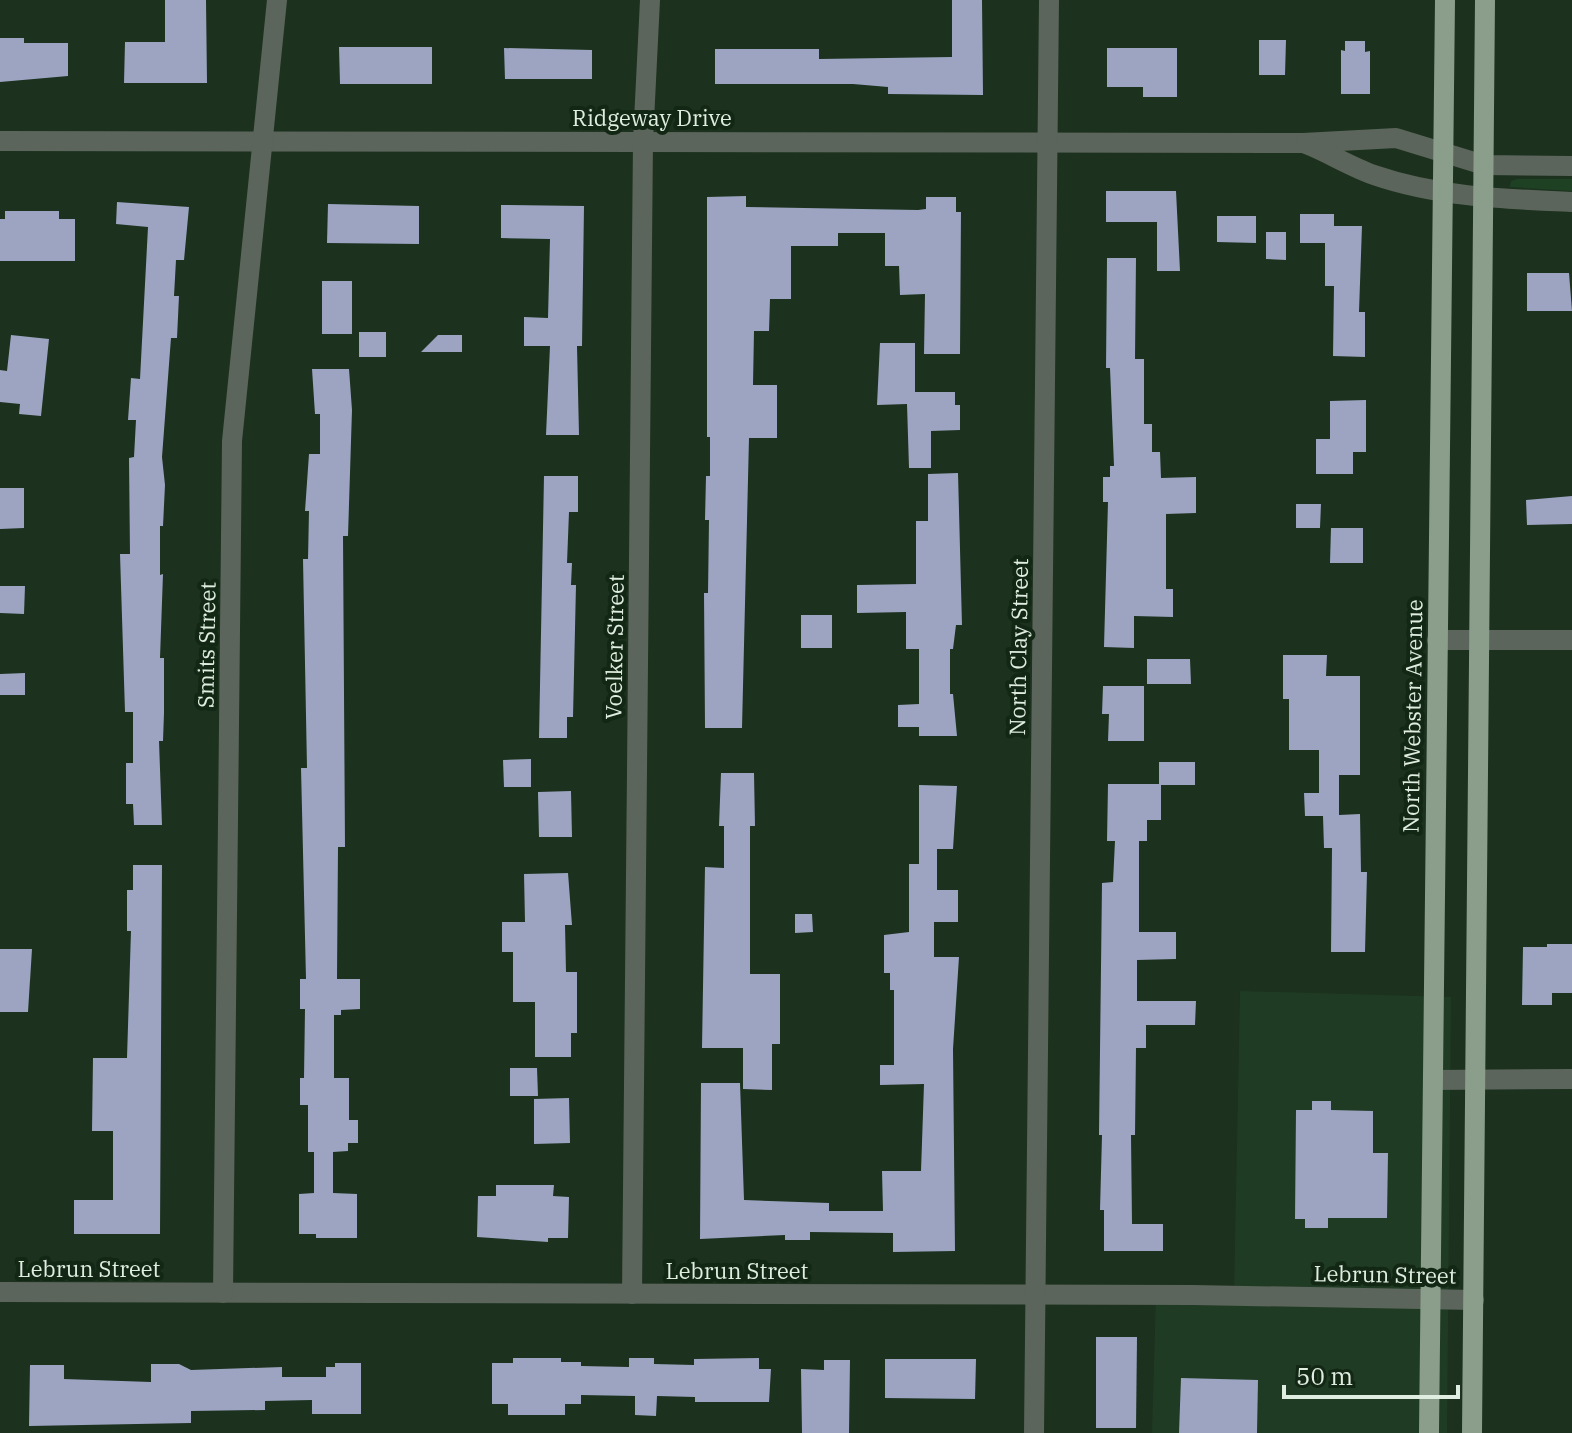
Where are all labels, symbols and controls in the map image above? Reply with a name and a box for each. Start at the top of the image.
street label: Ridgeway Drive [572,103,732,132]
street label: North Clay Street [1002,558,1034,736]
street label: Voelker Street [598,574,630,720]
street label: Smits Street [190,581,222,708]
street label: North Webster Avenue [1395,599,1429,833]
street label: Lebrun Street [18,1254,161,1283]
street label: Lebrun Street [666,1256,809,1285]
street label: Lebrun Street [1313,1258,1457,1290]
scale bar [1284,1349,1458,1399]
text: 50 m [1296,1360,1353,1392]

